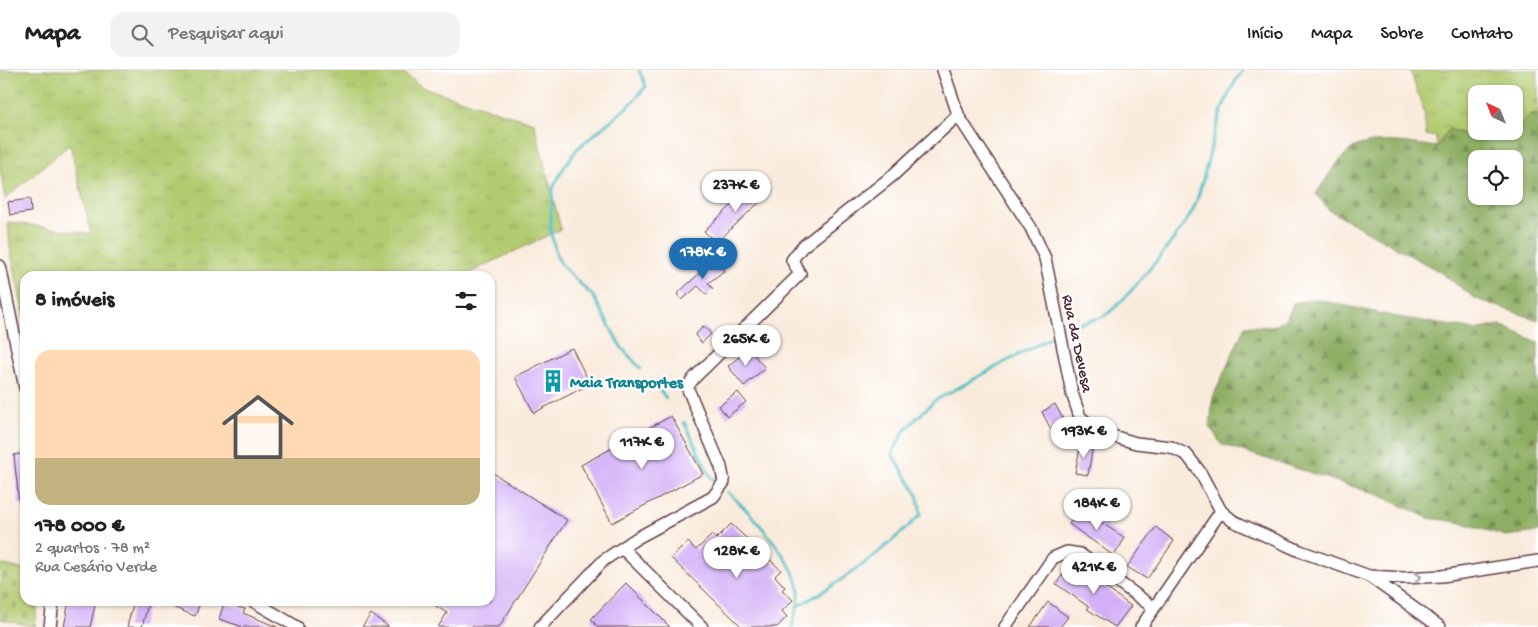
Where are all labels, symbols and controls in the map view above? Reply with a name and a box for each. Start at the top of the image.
search box [110,12,460,57]
text: Mapa [25,20,80,49]
icon: search [128,21,156,49]
text: Pesquisar aqui [168,23,284,46]
text: Início [1247,24,1283,45]
text: Mapa [1311,24,1352,45]
text: Sobre [1380,24,1423,45]
text: Contato [1451,24,1513,45]
north arrow [1468,85,1522,140]
map controls [1468,85,1523,205]
button: locate [1468,150,1523,205]
pin: 237K € [695,170,777,213]
text: 237K € [713,177,759,196]
pin: 178K € [662,238,744,280]
text: 178K € [680,244,726,263]
icon: filters [452,287,480,315]
text: 8 imóveis [35,289,114,314]
street label: Rua da Devesa [1056,293,1095,395]
pin: 265K € [705,324,787,367]
text: 265K € [723,331,769,350]
building icon: Maia Transportes [540,368,566,394]
place label: Maia Transportes [570,375,684,394]
icon: home [213,382,303,472]
pin: 193K € [1043,416,1125,459]
text: 193K € [1062,423,1106,442]
pin: 117K € [601,428,683,470]
text: 117K € [620,434,664,453]
pin: 184K € [1056,488,1138,531]
text: 184K € [1075,495,1119,514]
text: 178 000 € [35,515,124,540]
pin: 128K € [696,536,778,579]
text: 2 quartos · 78 m² [35,540,150,559]
text: 128K € [714,543,760,562]
pin: 421K € [1053,552,1135,595]
text: Rua Cesário Verde [35,559,157,578]
text: 421K € [1072,559,1116,578]
one-way arrow [1414,572,1422,582]

